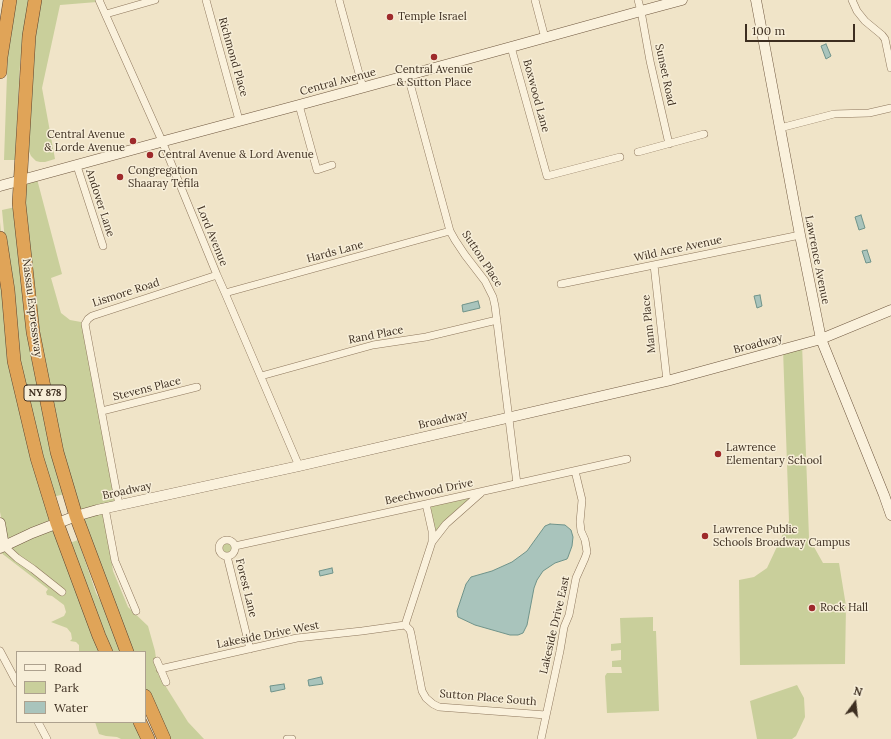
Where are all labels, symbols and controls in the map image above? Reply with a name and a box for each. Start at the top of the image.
place label: Temple Israel [398,10,467,24]
marker: Temple Israel [385,12,395,22]
street label: Richmond Place [215,16,251,98]
scale bar [747,16,857,42]
text: 100 m [752,23,785,38]
street label: Sunset Road [652,43,678,107]
marker: Central Avenue & Sutton Place [429,52,439,62]
street label: Boxwood Lane [520,58,552,134]
place label: Central Avenue & Sutton Place [395,63,473,89]
street label: Central Avenue [299,66,377,98]
place label: Central Avenue & Lorde Avenue [44,128,125,154]
marker: Central Avenue & Lorde Avenue [128,136,138,146]
place label: Central Avenue & Lord Avenue [158,148,314,162]
marker: Central Avenue & Lord Avenue [145,150,155,160]
place label: Congregation Shaaray Tefila [128,164,199,190]
street label: Andover Lane [83,167,117,239]
marker: Congregation Shaaray Tefila [115,172,125,182]
street label: Lord Avenue [194,204,230,268]
street label: Lawrence Avenue [802,214,832,306]
street label: Sutton Place [459,228,505,290]
street label: Wild Acre Avenue [633,233,723,265]
street label: Hards Lane [305,238,365,266]
street label: Nassau Expressway [19,258,45,358]
street label: Lismore Road [91,276,161,310]
street label: Mann Place [639,294,659,354]
street label: Rand Place [347,323,405,347]
street label: Broadway [732,331,784,357]
street label: Stevens Place [112,374,182,404]
road number: NY 878 [24,385,66,401]
street label: Broadway [417,408,469,432]
place label: Lawrence Elementary School [726,441,822,467]
marker: Lawrence Elementary School [713,449,723,459]
street label: Beechwood Drive [384,476,474,508]
street label: Broadway [101,479,153,503]
place label: Lawrence Public Schools Broadway Campus [713,523,850,549]
marker: Lawrence Public Schools Broadway Campus [700,531,710,541]
street label: Forest Lane [232,557,260,619]
street label: Lakeside Drive East [537,575,573,675]
place label: Rock Hall [820,601,868,615]
marker: Rock Hall [807,603,817,613]
street label: Lakeside Drive West [216,619,320,651]
legend [16,651,146,723]
text: Road [54,660,82,675]
text: Park [54,680,79,695]
north arrow [835,683,875,723]
text: N [852,684,864,699]
street label: Sutton Place South [439,687,537,709]
text: Water [54,700,88,715]

